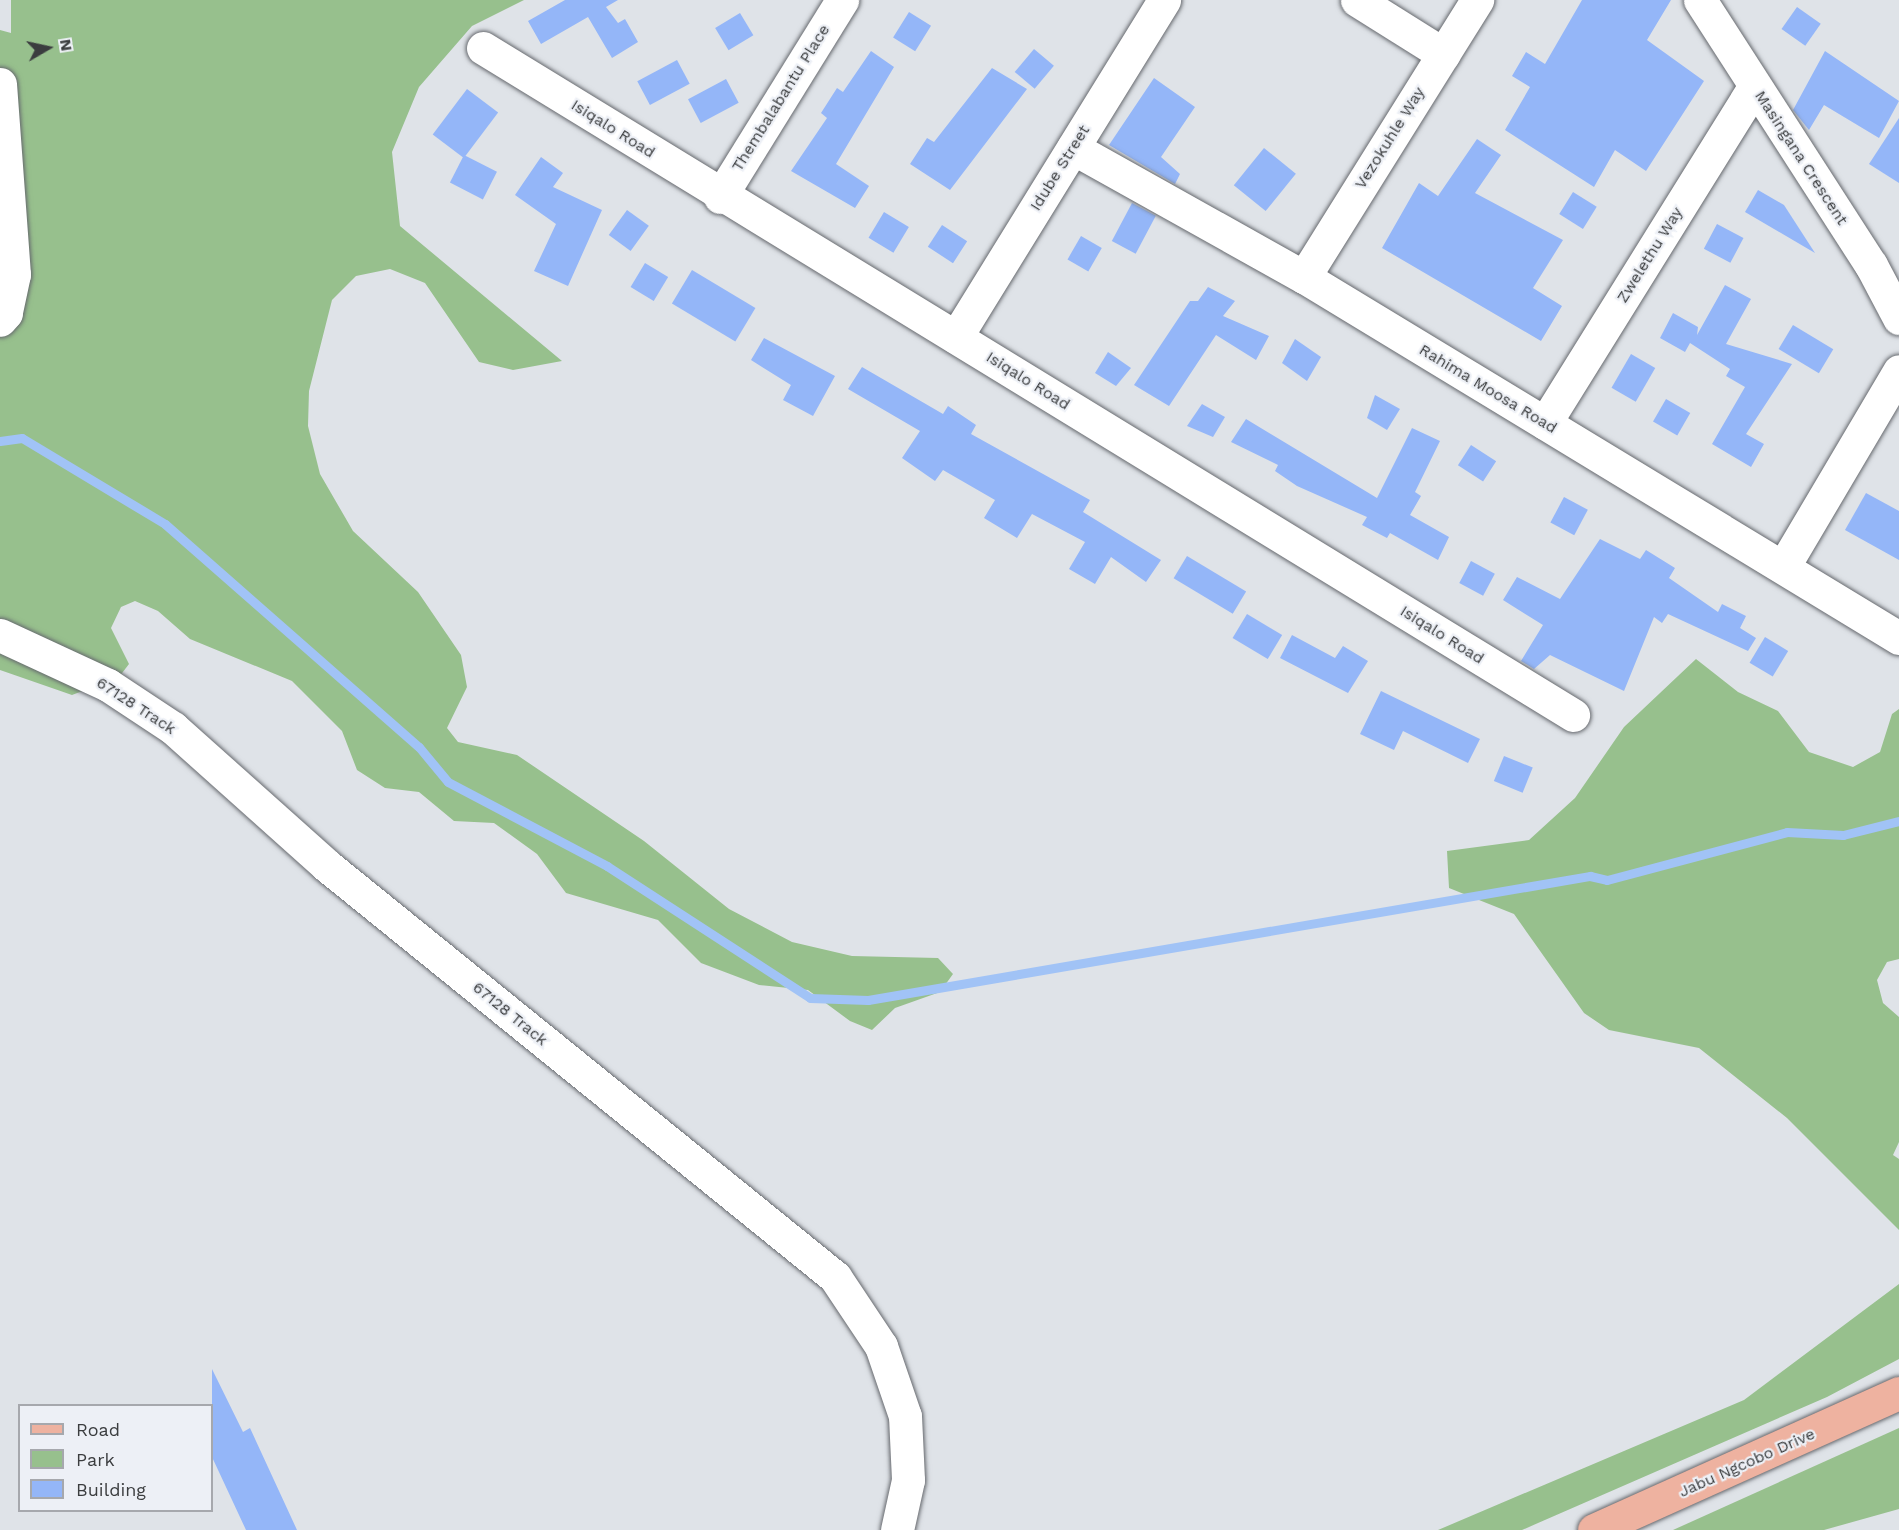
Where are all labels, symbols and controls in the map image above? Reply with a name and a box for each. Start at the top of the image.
north arrow [18,18,78,78]
street label: Thembalabantu Place [728,21,834,175]
text: N [56,38,77,52]
street label: Vezokuhle Way [1351,83,1429,193]
street label: Masingana Crescent [1750,87,1852,229]
street label: Isiqalo Road [567,96,659,162]
street label: Idube Street [1026,122,1094,214]
street label: Zwelethu Way [1613,203,1687,307]
street label: Rahima Moosa Road [1415,340,1561,438]
street label: Isiqalo Road [982,348,1074,414]
street label: Isiqalo Road [1396,602,1488,668]
street label: 67128 Track [92,673,180,739]
street label: 67128 Track [468,978,552,1050]
legend [18,1404,213,1512]
text: Road [76,1419,120,1440]
street label: Jabu Ngcobo Drive [1676,1424,1818,1502]
text: Park [76,1449,115,1470]
text: Building [76,1479,146,1500]

